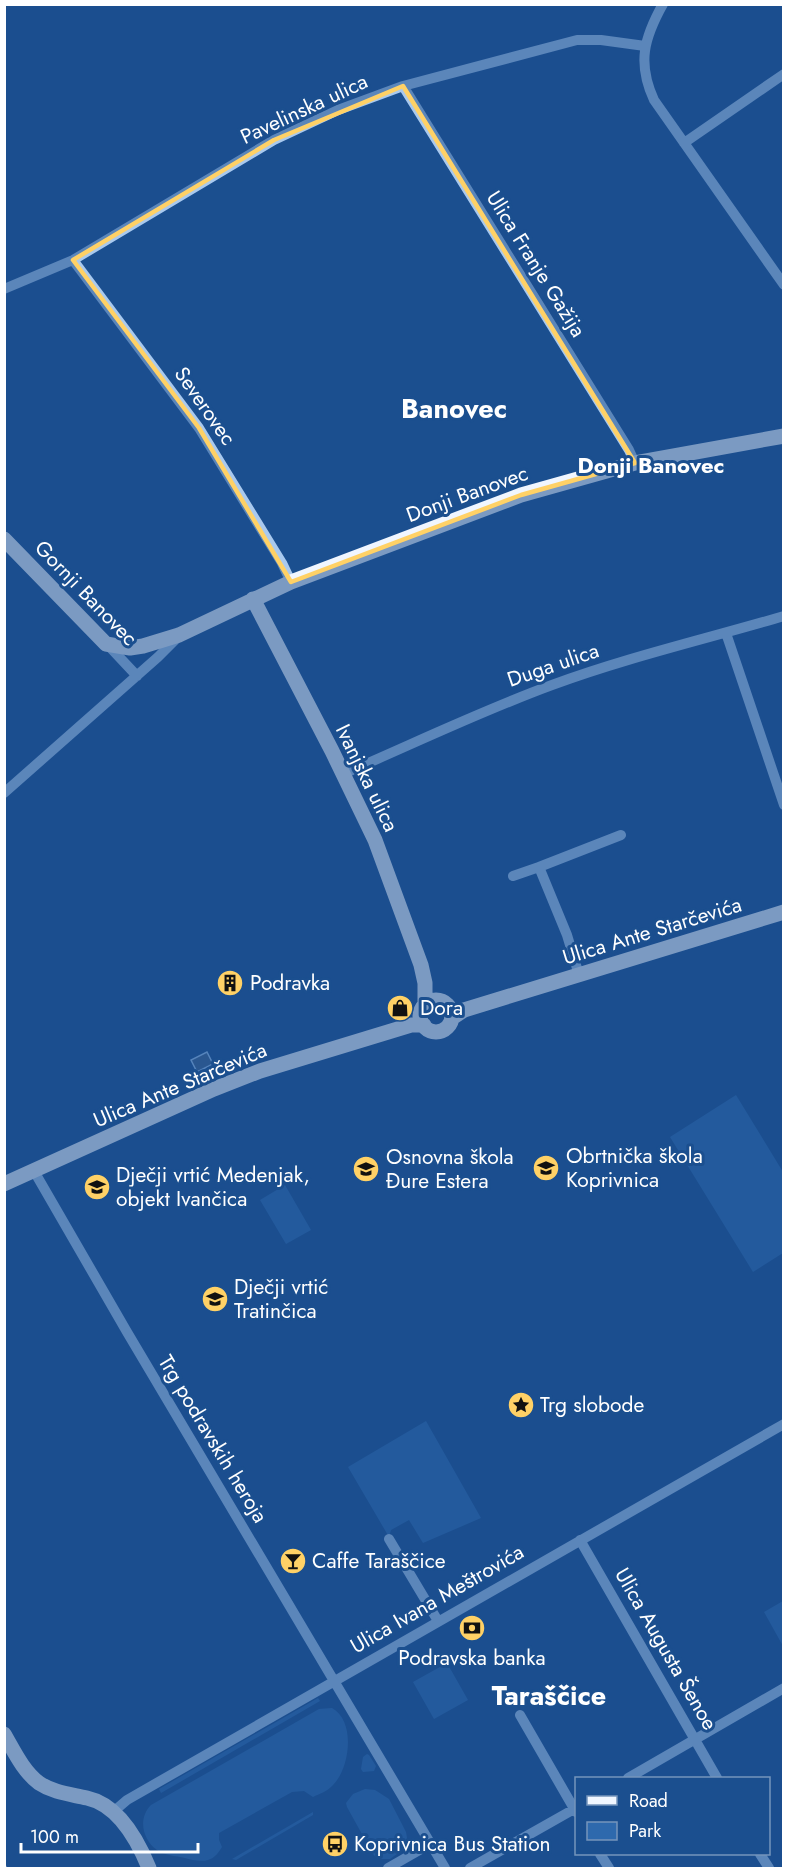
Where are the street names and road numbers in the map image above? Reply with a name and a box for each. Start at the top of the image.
street label: Pavelinska ulica [235,66,373,152]
street label: Ulica Franje Gažija [479,185,593,343]
street label: Severovec [167,361,243,451]
street label: Donji Banovec [402,458,532,530]
street label: Gornji Banovec [28,533,144,653]
street label: Duga ulica [503,635,603,695]
street label: Ivanjska ulica [328,719,406,837]
street label: Ulica Ante Starčevića [559,889,745,973]
street label: Ulica Ante Starčevića [89,1035,271,1135]
street label: Trg podravskih heroja [151,1349,275,1529]
street label: Ulica Ivana Meštrovića [345,1537,529,1661]
street label: Ulica Augusta Šenoe [607,1562,725,1736]

